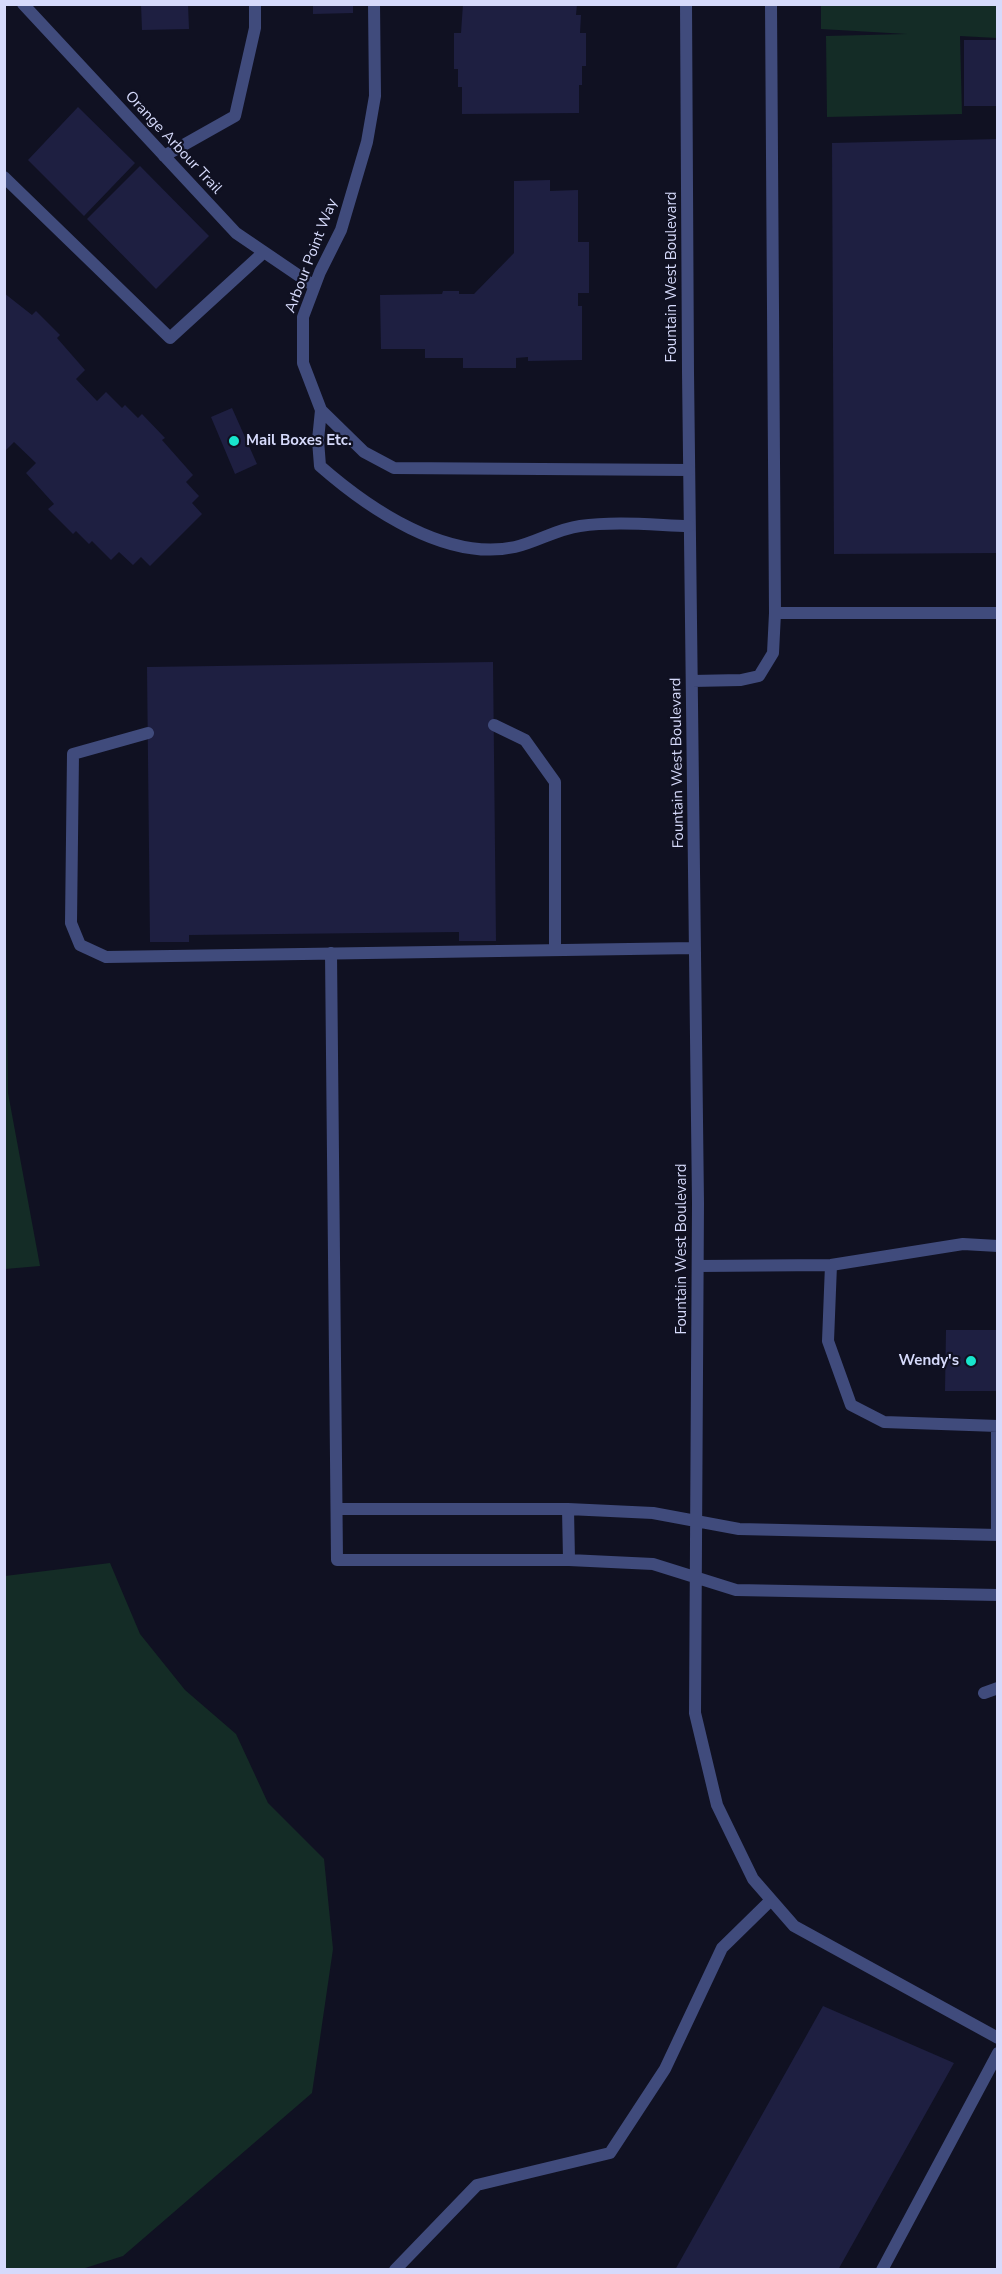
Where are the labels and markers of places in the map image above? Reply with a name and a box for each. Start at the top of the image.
place label: Mail Boxes Etc. [246,432,352,450]
marker: Mail Boxes Etc. [227,434,241,448]
place label: Wendy's [899,1352,959,1370]
marker: Wendy's [964,1354,978,1368]

